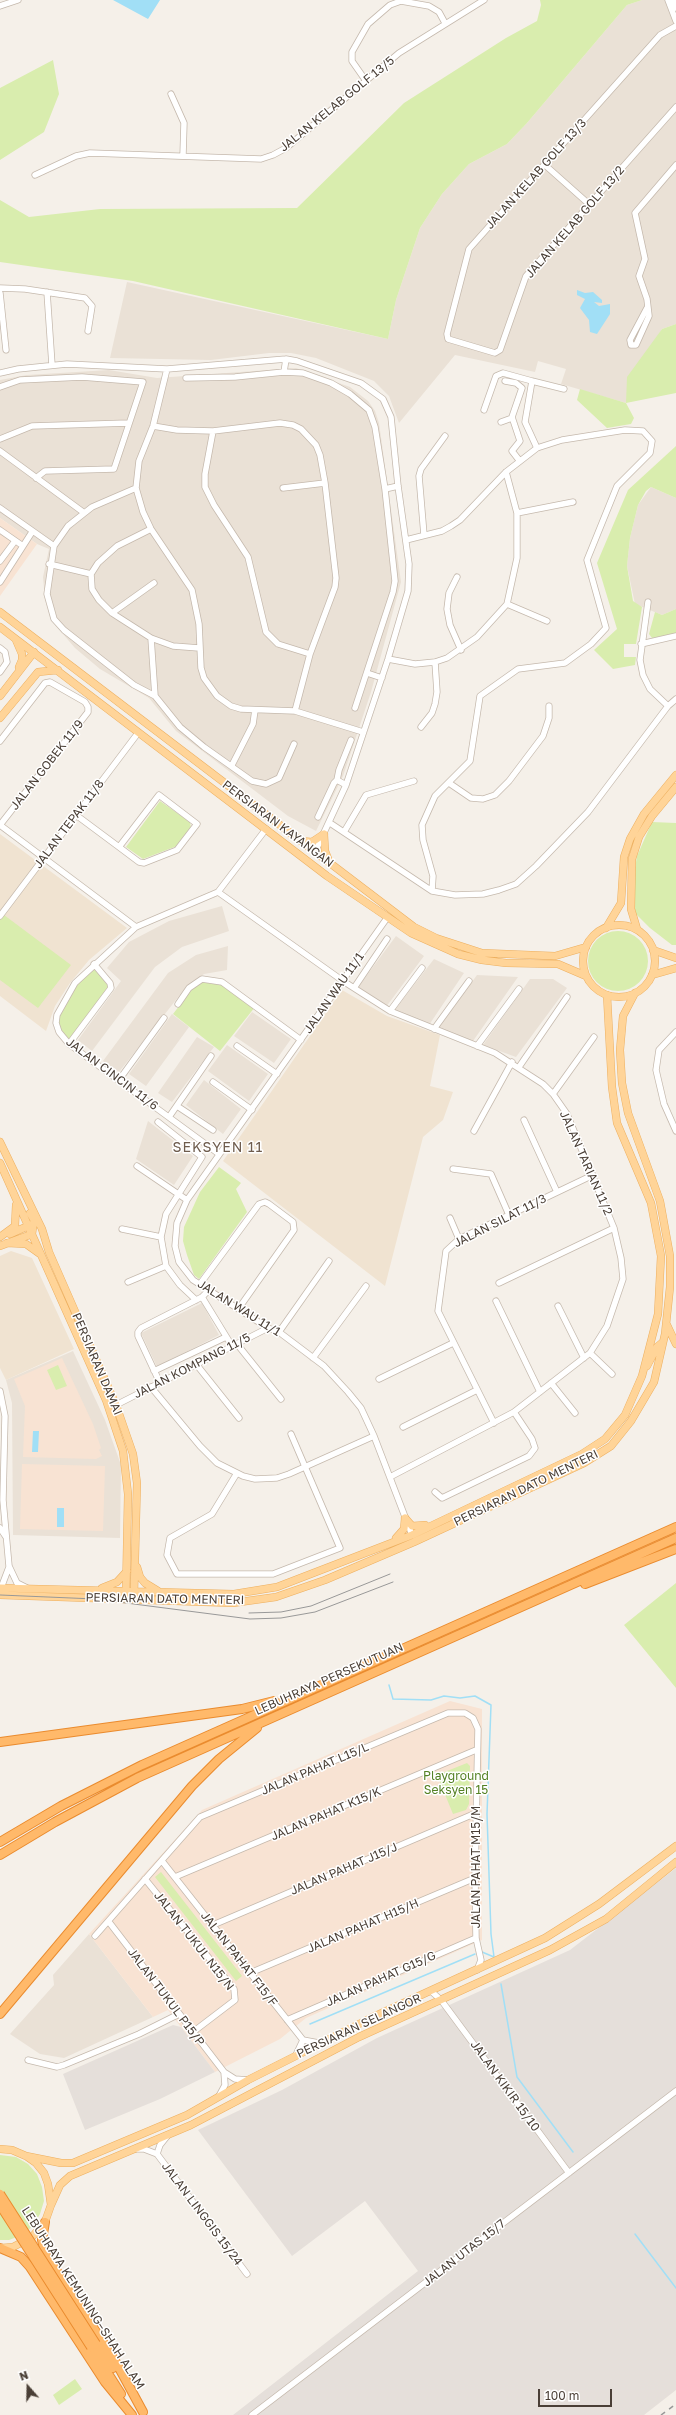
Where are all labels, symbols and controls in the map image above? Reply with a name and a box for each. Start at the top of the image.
street label: JALAN KELAB GOLF 13/5 [277,53,397,155]
street label: JALAN KELAB GOLF 13/3 [483,116,589,232]
street label: JALAN KELAB GOLF 13/2 [523,163,627,281]
street label: JALAN GOBEK 11/9 [7,717,87,813]
street label: JALAN TEPAK 11/8 [31,777,107,871]
street label: PERSIARAN KAYANGAN [220,777,336,871]
street label: JALAN WAU 11/1 [301,950,367,1036]
street label: JALAN CINCIN 11/6 [63,1035,161,1113]
street label: JALAN TARIAN 11/2 [557,1109,615,1217]
district label: SEKSYEN 11 [173,1140,263,1156]
street label: JALAN SILAT 11/3 [451,1191,549,1251]
street label: JALAN WAU 11/1 [195,1277,283,1339]
street label: PERSIARAN DAMAI [69,1311,125,1417]
street label: JALAN KOMPANG 11/5 [131,1330,253,1402]
street label: PERSIARAN DATO MENTERI [451,1447,601,1529]
street label: PERSIARAN DATO MENTERI [85,1590,245,1608]
street label: LEBUHRAYA PERSEKUTUAN [253,1640,405,1718]
street label: JALAN PAHAT L15/L [259,1740,371,1798]
park label: Playground Seksyen 15 [423,1769,489,1797]
street label: JALAN PAHAT K15/K [269,1784,383,1844]
street label: JALAN PAHAT M15/M [469,1806,483,1928]
street label: JALAN PAHAT J15/J [288,1840,400,1898]
street label: JALAN TUKUL N15/N [151,1889,237,1993]
street label: JALAN PAHAT H15/H [305,1896,421,1956]
street label: JALAN PAHAT F15/F [198,1909,280,2009]
street label: JALAN TUKUL P15/P [124,1945,208,2049]
street label: JALAN PAHAT G15/G [324,1948,438,2010]
street label: PERSIARAN SELANGOR [294,1991,424,2061]
street label: JALAN KIKIR 15/10 [467,2038,543,2134]
street label: JALAN LINGGIS 15/24 [158,2160,246,2268]
street label: LEBUHRAYA KEMUNING–SHAH ALAM [19,2204,147,2392]
street label: JALAN UTAS 15/7 [420,2216,508,2290]
north arrow [8,2367,48,2407]
scale bar [540,2381,614,2407]
text: 100 m [545,2388,579,2403]

